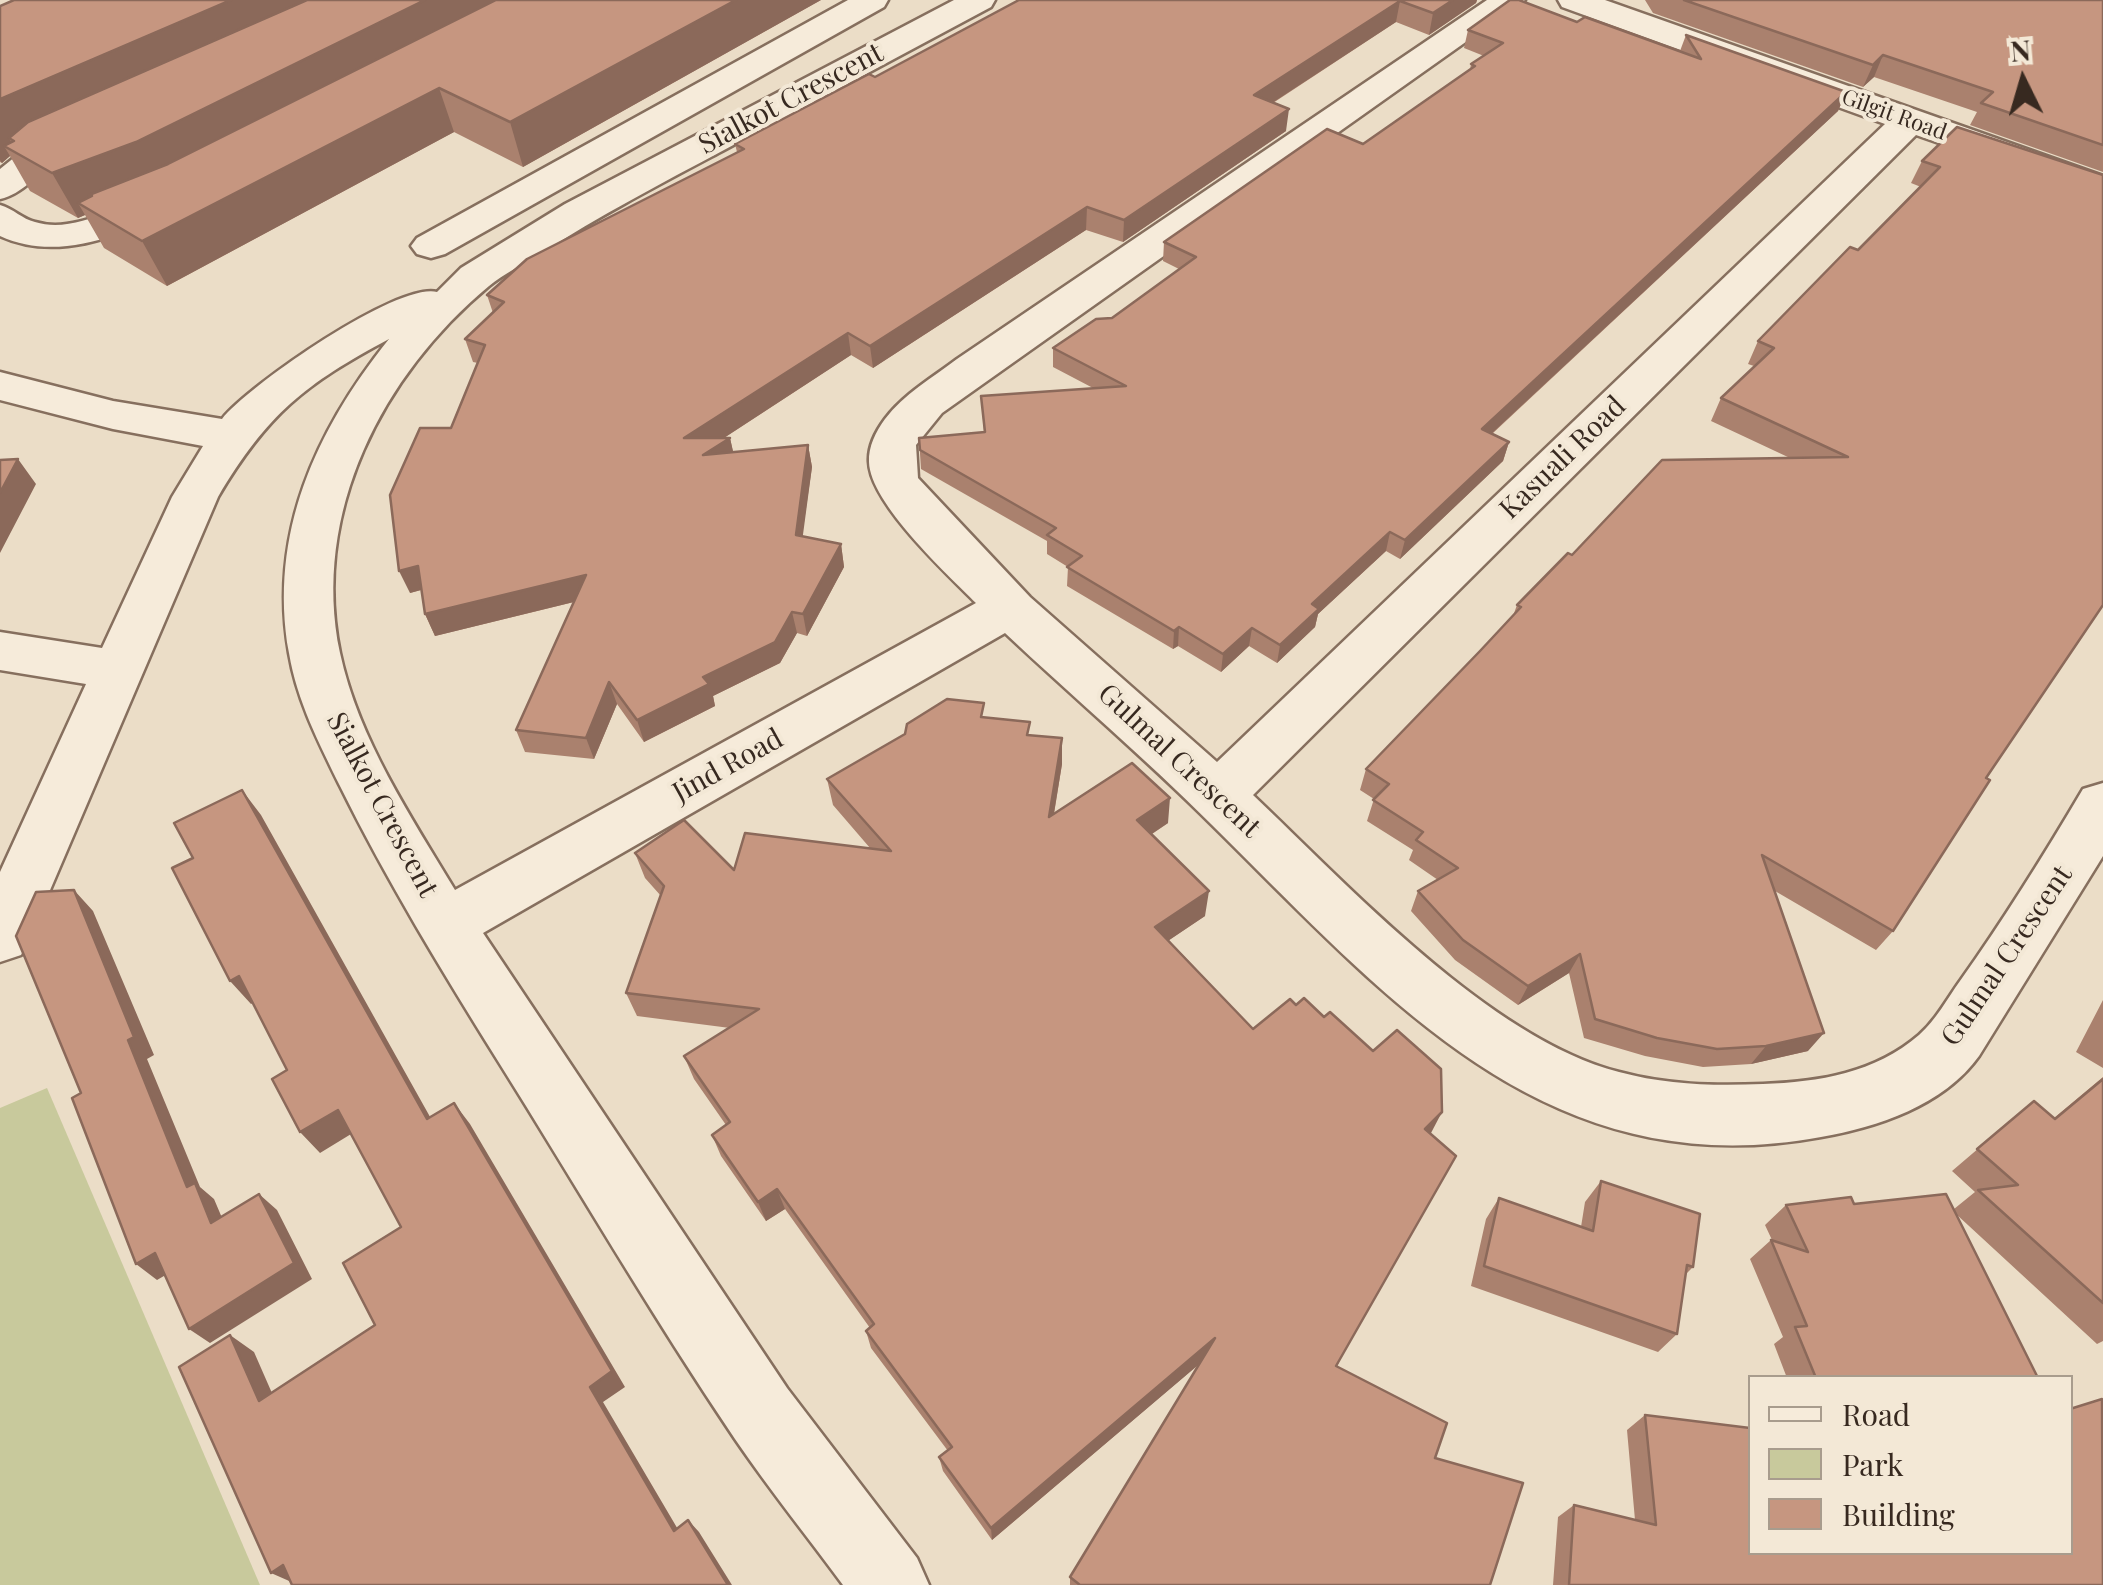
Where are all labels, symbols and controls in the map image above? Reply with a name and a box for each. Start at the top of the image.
north arrow [1973,30,2073,130]
text: N [2009,30,2032,69]
street label: Sialkot Crescent [693,36,889,162]
street label: Gilgit Road [1838,84,1950,146]
street label: Kasuali Road [1493,390,1633,526]
street label: Gulmal Crescent [1091,677,1267,845]
street label: Sialkot Crescent [319,707,445,903]
street label: Jind Road [667,722,789,810]
street label: Gulmal Crescent [1934,860,2080,1052]
legend [1748,1375,2073,1555]
text: Road [1842,1394,1910,1434]
text: Park [1842,1444,1904,1484]
text: Building [1842,1494,1955,1534]

